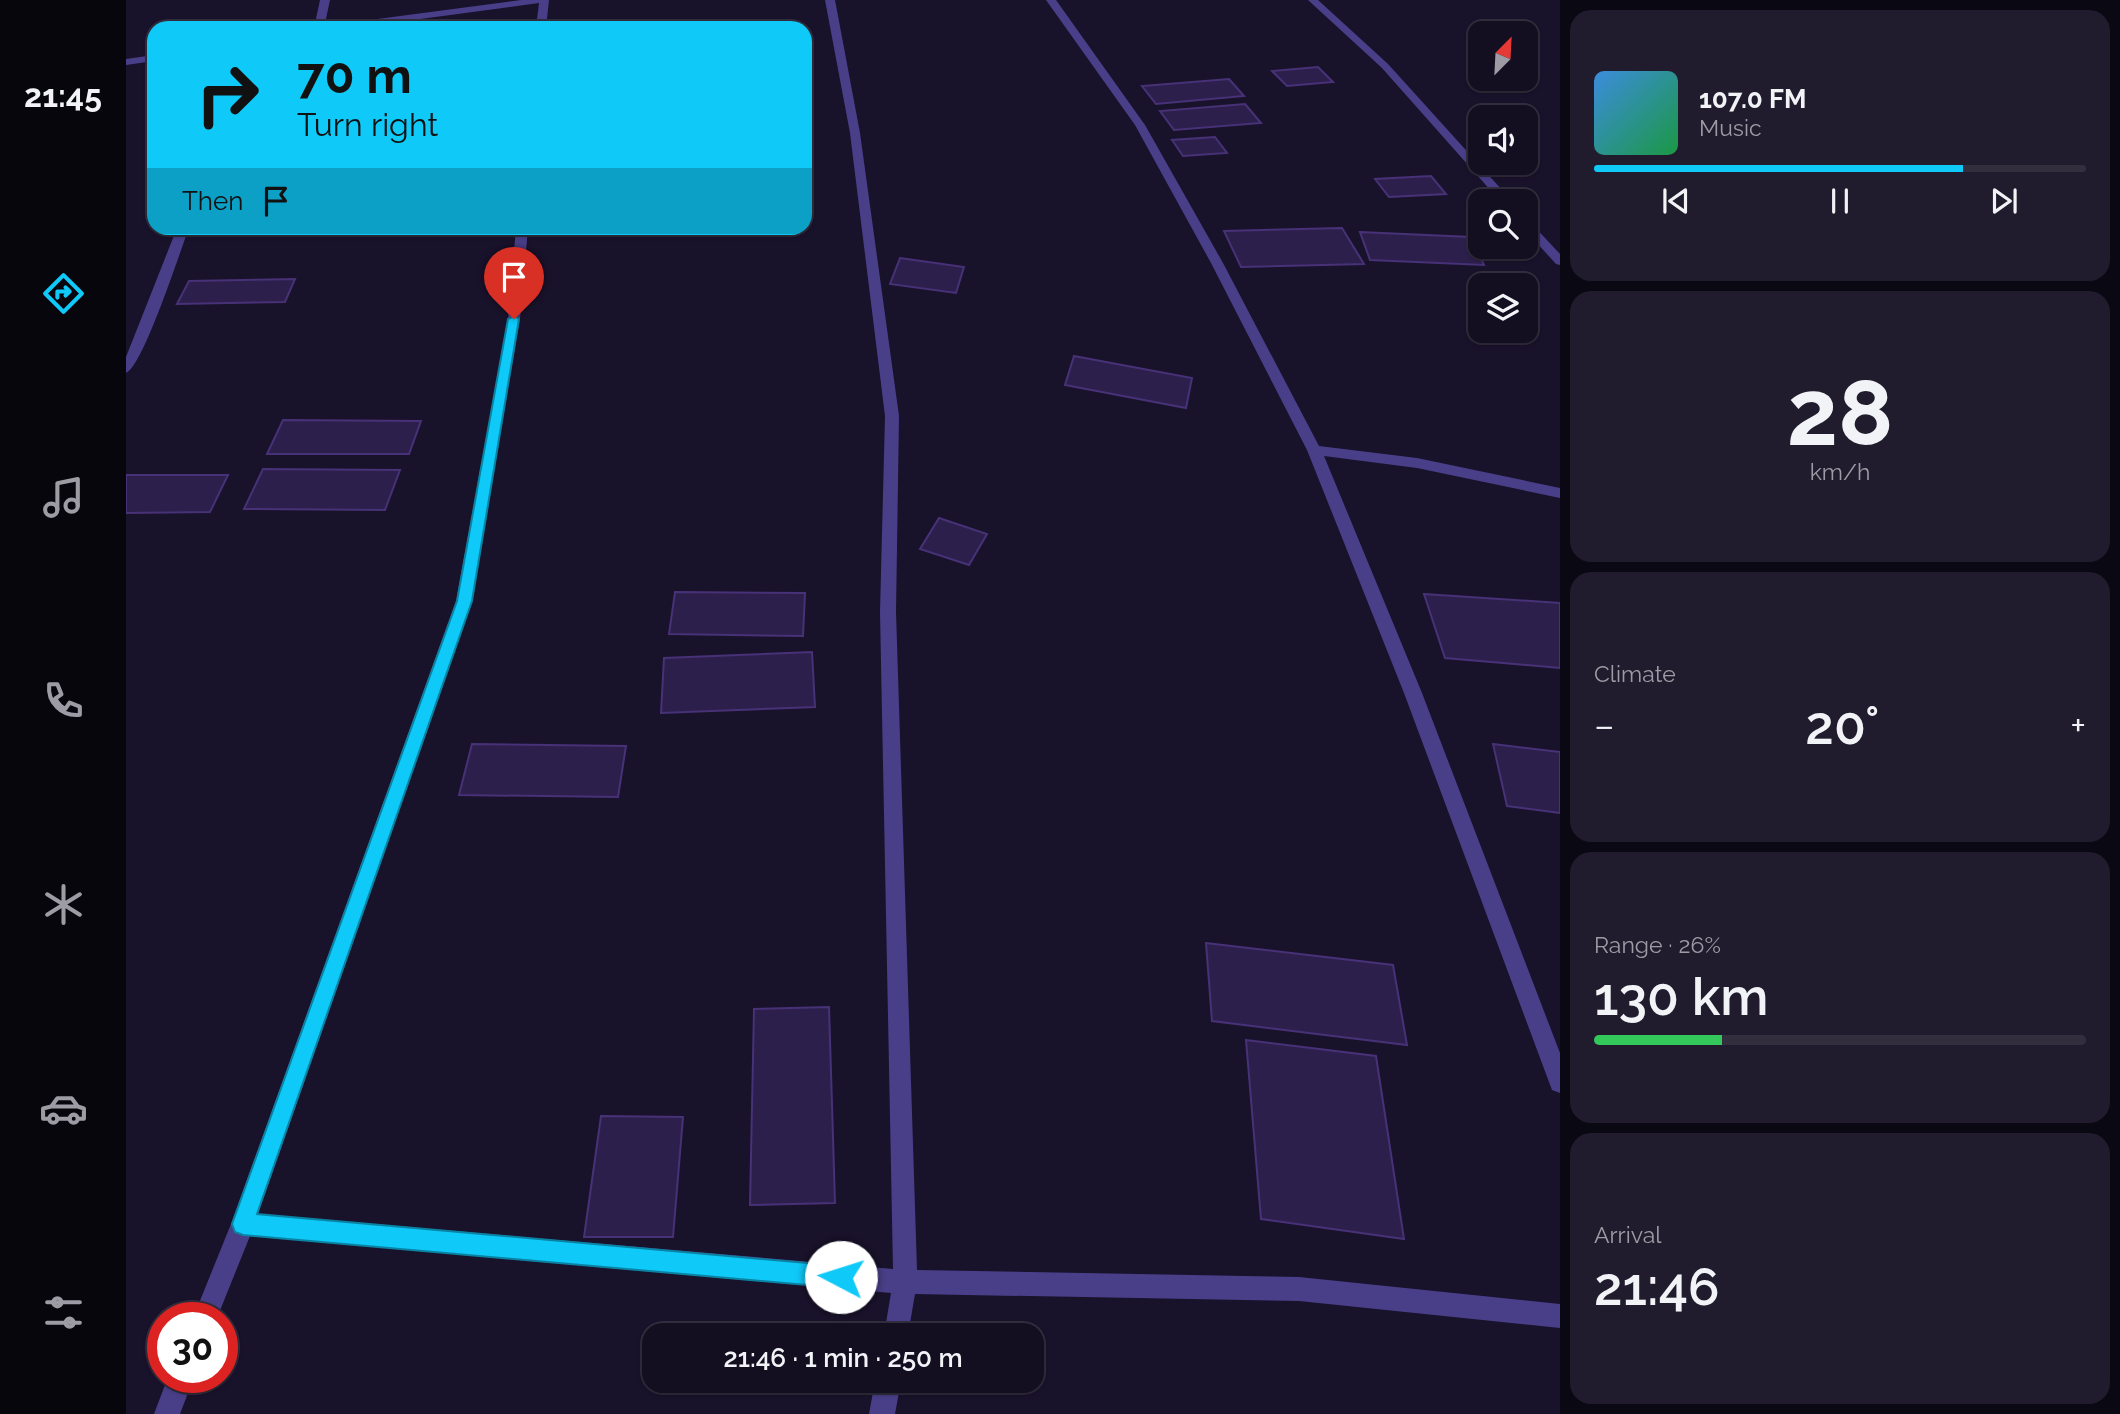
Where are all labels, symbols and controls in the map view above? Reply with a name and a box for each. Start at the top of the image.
north arrow [1468,21,1538,91]
map controls [1468,21,1538,343]
text: 70 m [297,47,412,104]
icon: right [182,49,273,140]
text: 21:45 [24,77,102,114]
text: 107.0 FM [1699,84,1806,114]
button: sound [1468,105,1538,175]
text: Turn right [297,106,438,143]
text: Music [1699,114,1762,141]
icon: arrive [257,182,295,220]
icon: previous [1657,182,1695,220]
icon: pause [1821,182,1859,220]
icon: next [1985,182,2023,220]
text: Then [182,186,243,216]
button: search [1468,189,1538,259]
pin [484,247,544,319]
icon: arrive [495,258,533,296]
icon: directions [39,269,88,318]
button: layers [1468,273,1538,343]
text: 28 [1787,359,1893,466]
text: km/h [1810,458,1870,485]
icon: music [39,473,88,522]
text: Climate [1594,660,1676,687]
icon: phone [39,676,88,725]
text: 20° [1805,695,1879,756]
text: − [1594,703,1614,748]
text: + [2070,703,2086,748]
icon: climate [39,880,88,929]
text: Range · 26% [1594,931,1721,958]
text: 130 km [1594,966,1769,1027]
icon: car [39,1084,88,1133]
text: Arrival [1594,1221,1661,1248]
position arrow [804,1240,878,1314]
text: 21:46 [1594,1256,1720,1317]
icon: filters [39,1288,88,1337]
speed limit sign: 30 [147,1302,238,1393]
text: 21:46 · 1 min · 250 m [723,1343,963,1373]

